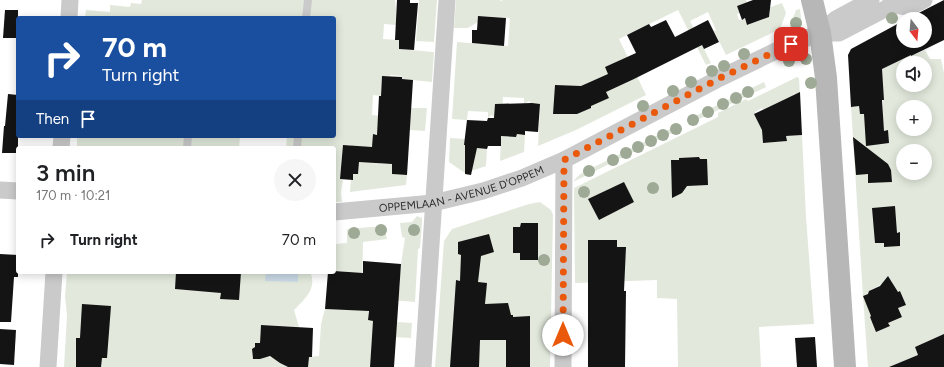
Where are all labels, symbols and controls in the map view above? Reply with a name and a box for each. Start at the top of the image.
north arrow [896,12,932,48]
map controls [896,12,932,180]
pin [774,27,808,61]
text: 70 m [102,30,167,64]
icon: right [36,32,88,84]
icon: arrive [780,33,802,55]
button: sound [896,56,932,92]
text: Turn right [102,64,179,86]
button: + [896,100,932,136]
icon: arrive [77,108,99,130]
text: Then [36,110,69,128]
button: − [896,144,932,180]
text: 3 min [36,158,95,187]
button: close [274,159,316,201]
street label: OPPEMLAAN - AVENUE D'OPPEM [378,163,546,215]
text: 170 m · 10:21 [36,188,110,203]
icon: right [36,229,58,251]
text: Turn right [70,231,138,249]
text: 70 m [282,231,316,249]
position arrow [542,314,584,356]

